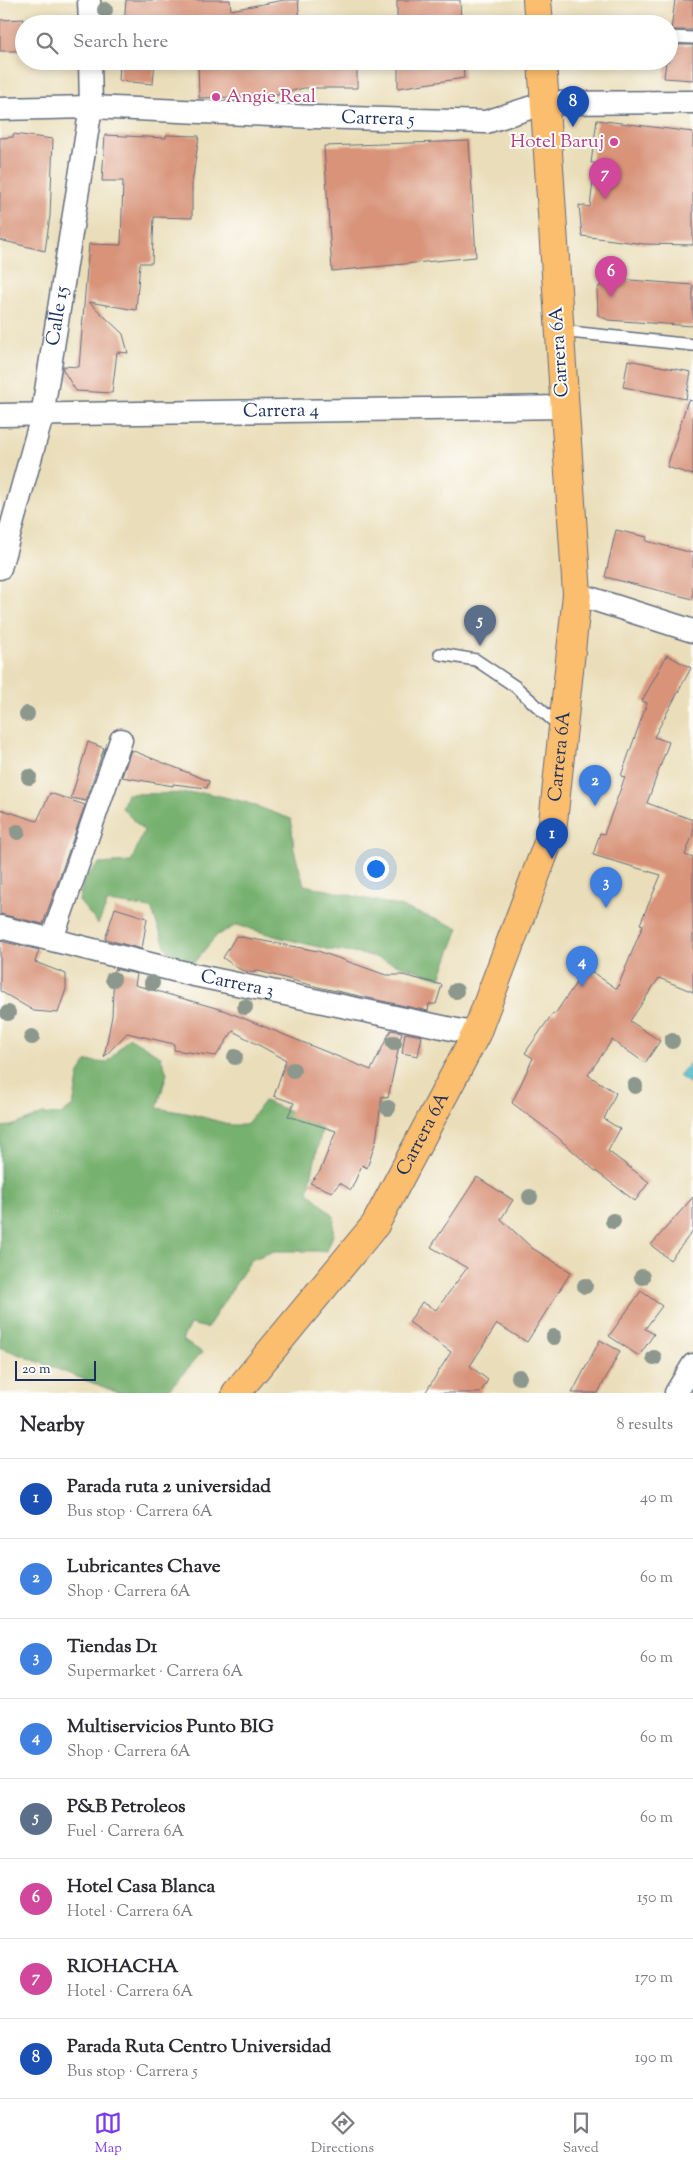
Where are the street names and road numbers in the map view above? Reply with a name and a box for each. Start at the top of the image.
street label: Carrera 5 [341,104,415,133]
street label: Calle 15 [40,284,76,348]
street label: Carrera 6A [543,305,577,398]
street label: Carrera 4 [243,397,320,425]
street label: Carrera 6A [542,709,578,803]
street label: Carrera 3 [198,963,276,1005]
street label: Carrera 6A [390,1087,457,1181]

